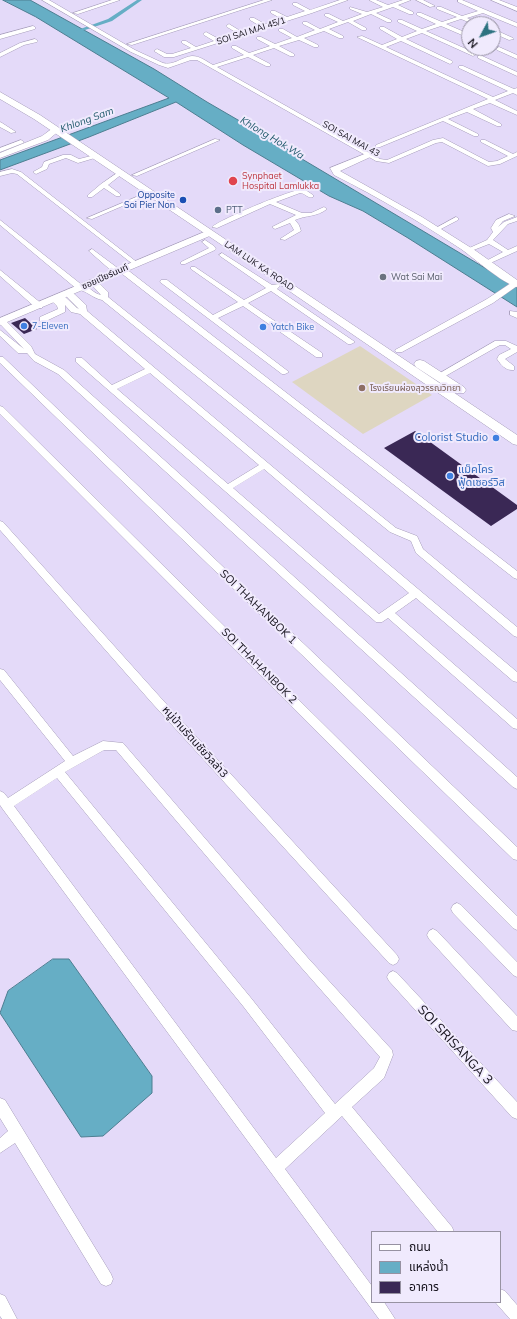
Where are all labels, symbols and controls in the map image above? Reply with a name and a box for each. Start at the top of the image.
street label: SOI SAI MAI 45/1 [215,15,287,47]
north arrow [461,16,501,56]
text: N [465,35,481,51]
water label: Khlong Sam [59,105,115,135]
water label: Khlong Hok Wa [238,114,306,162]
street label: SOI SAI MAI 43 [320,119,382,159]
place label: Synphaet Hospital Lamlukka [242,171,319,192]
marker: Synphaet Hospital Lamlukka [227,175,239,187]
place label: Opposite Soi Pier Non [124,190,175,211]
marker: Opposite Soi Pier Non [178,195,188,205]
marker: PTT [213,205,223,215]
place label: PTT [226,205,243,215]
street label: LAM LUK KA ROAD [222,239,296,293]
street label: ซอยเปียร์นนท์ [80,262,130,292]
marker: Wat Sai Mai [378,272,388,282]
place label: Wat Sai Mai [391,272,442,282]
marker: 7-Eleven [19,321,29,331]
place label: 7-Eleven [32,321,68,331]
marker: Yatch Bike [258,322,268,332]
place label: Yatch Bike [271,322,314,332]
marker: โรงเรียนผ่องสุวรรณวิทยา [357,383,367,393]
place label: โรงเรียนผ่องสุวรรณวิทยา [370,383,461,393]
place label: Colorist Studio [414,431,488,445]
marker: Colorist Studio [491,433,501,443]
place label: แม็คโคร ฟู้ดเซอร์วิส [458,463,505,489]
marker: แม็คโคร ฟู้ดเซอร์วิส [445,471,455,481]
street label: SOI THAHANBOK 1 [217,567,299,647]
street label: SOI THAHANBOK 2 [218,625,300,707]
street label: หมู่บ้านรัตนชัยวิลล่า3 [159,703,231,781]
street label: SOI SRISANGA 3 [414,1002,496,1088]
legend [371,1231,501,1303]
text: ถนน [409,1239,431,1254]
text: แหล่งน้ำ [409,1259,448,1274]
text: อาคาร [409,1279,439,1294]

